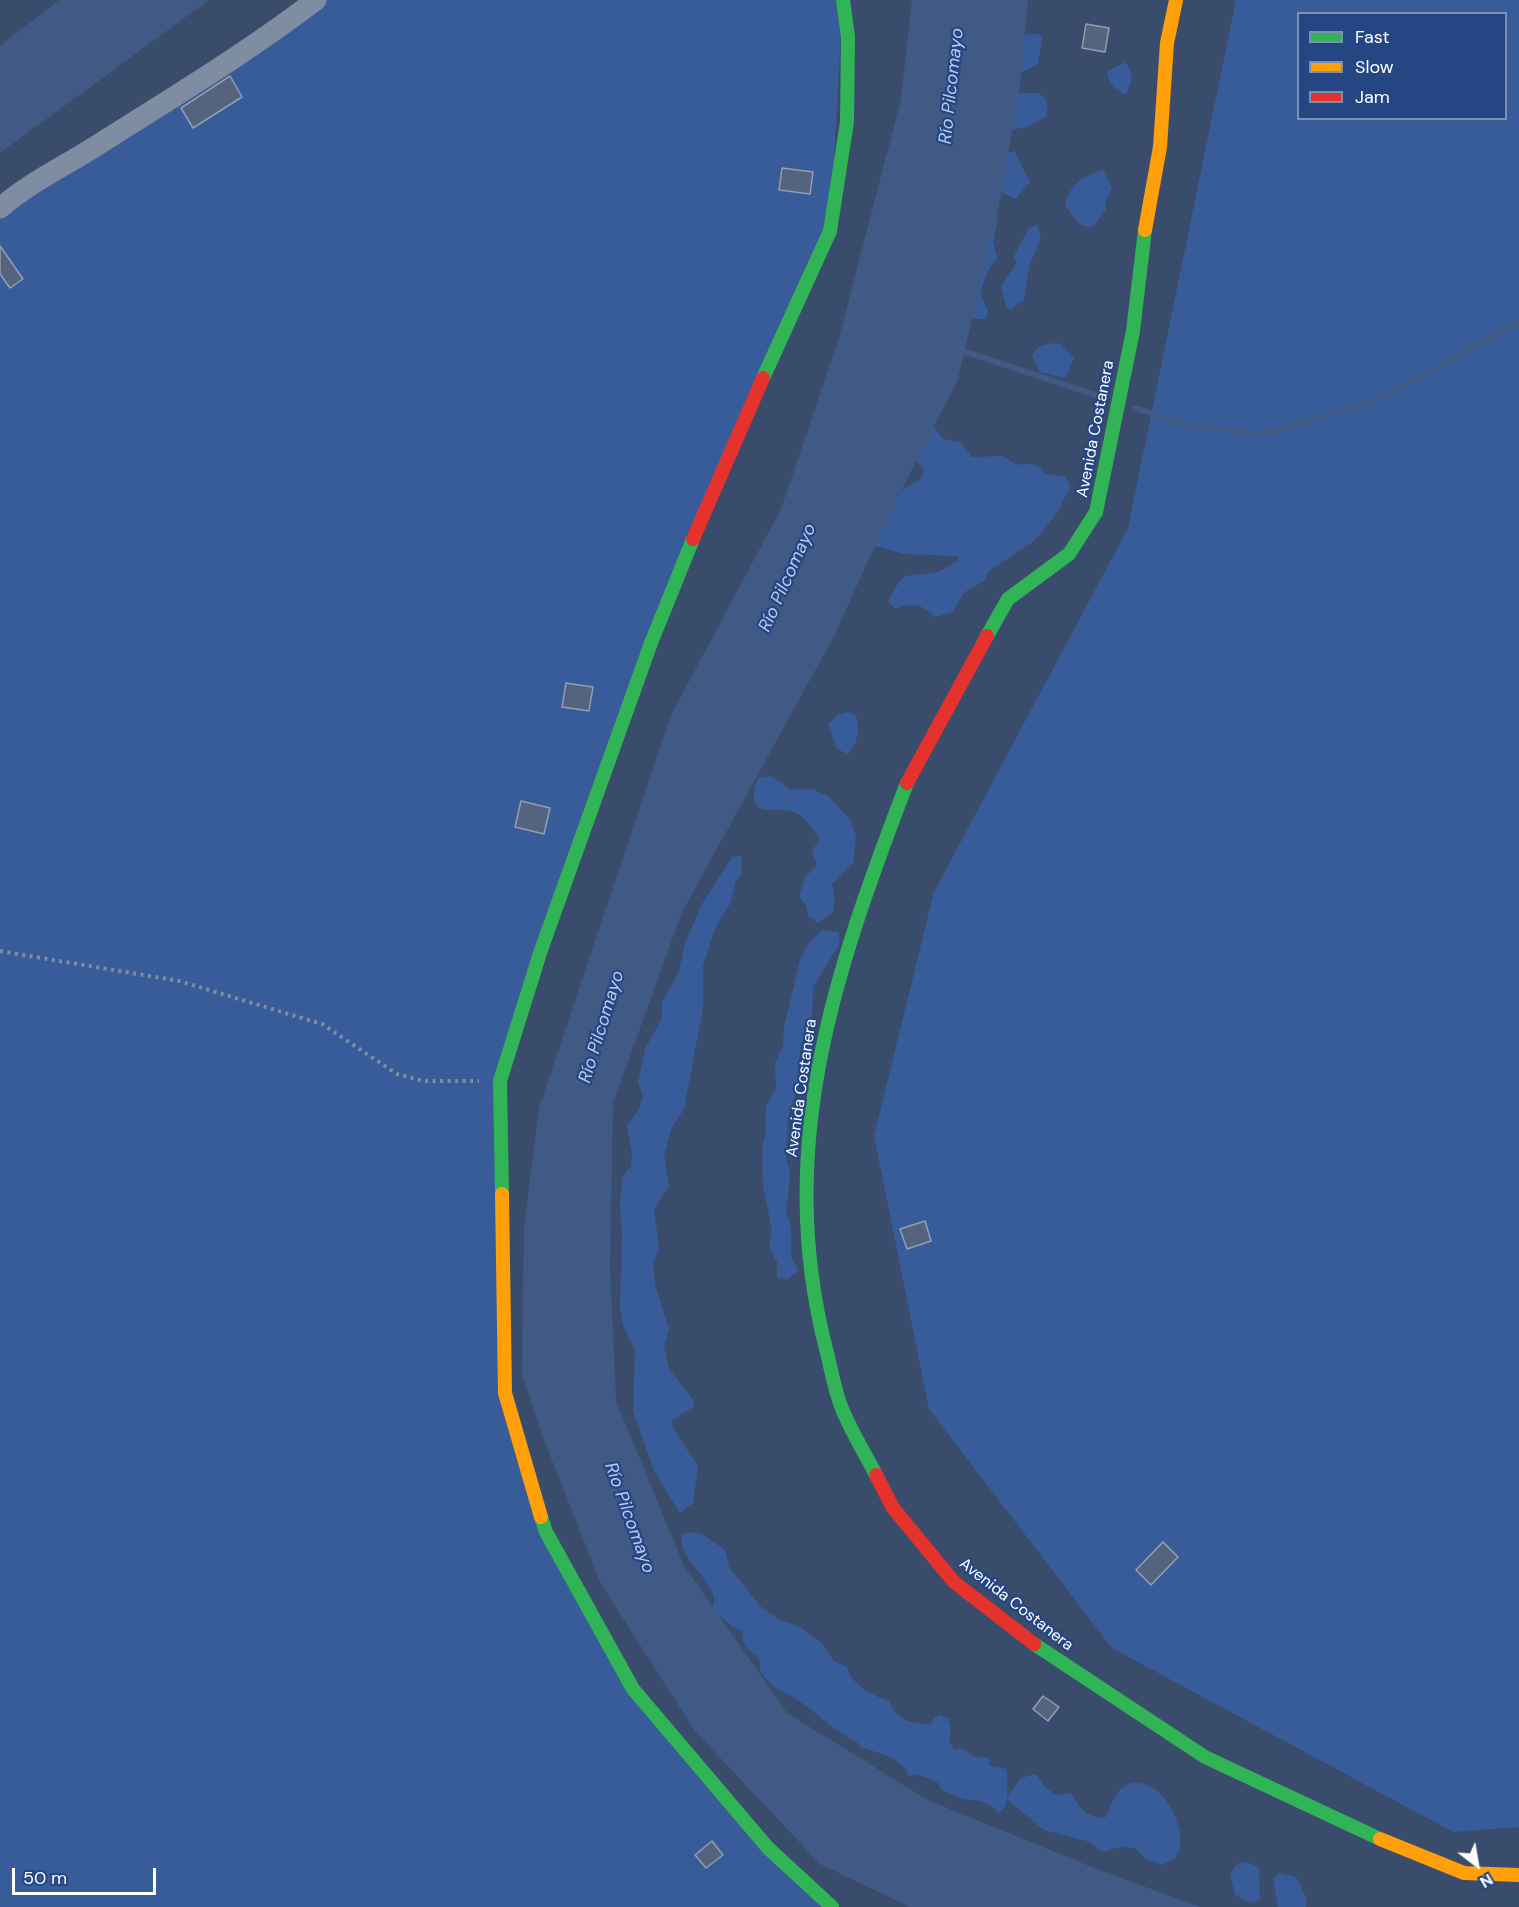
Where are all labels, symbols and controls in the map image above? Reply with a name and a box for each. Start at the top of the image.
legend [1297,12,1507,120]
text: Fast [1355,25,1390,49]
water label: Río Pilcomayo [935,27,969,145]
text: Slow [1355,55,1394,79]
text: Jam [1355,85,1390,109]
street label: Avenida Costanera [1073,359,1119,499]
water label: Río Pilcomayo [754,520,822,636]
water label: Río Pilcomayo [575,968,629,1086]
street label: Avenida Costanera [783,1018,821,1158]
water label: Río Pilcomayo [599,1460,659,1576]
street label: Avenida Costanera [955,1555,1077,1655]
north arrow [1447,1835,1507,1895]
scale bar [15,1856,159,1894]
text: 50 m [23,1866,67,1890]
text: N [1476,1869,1497,1893]

